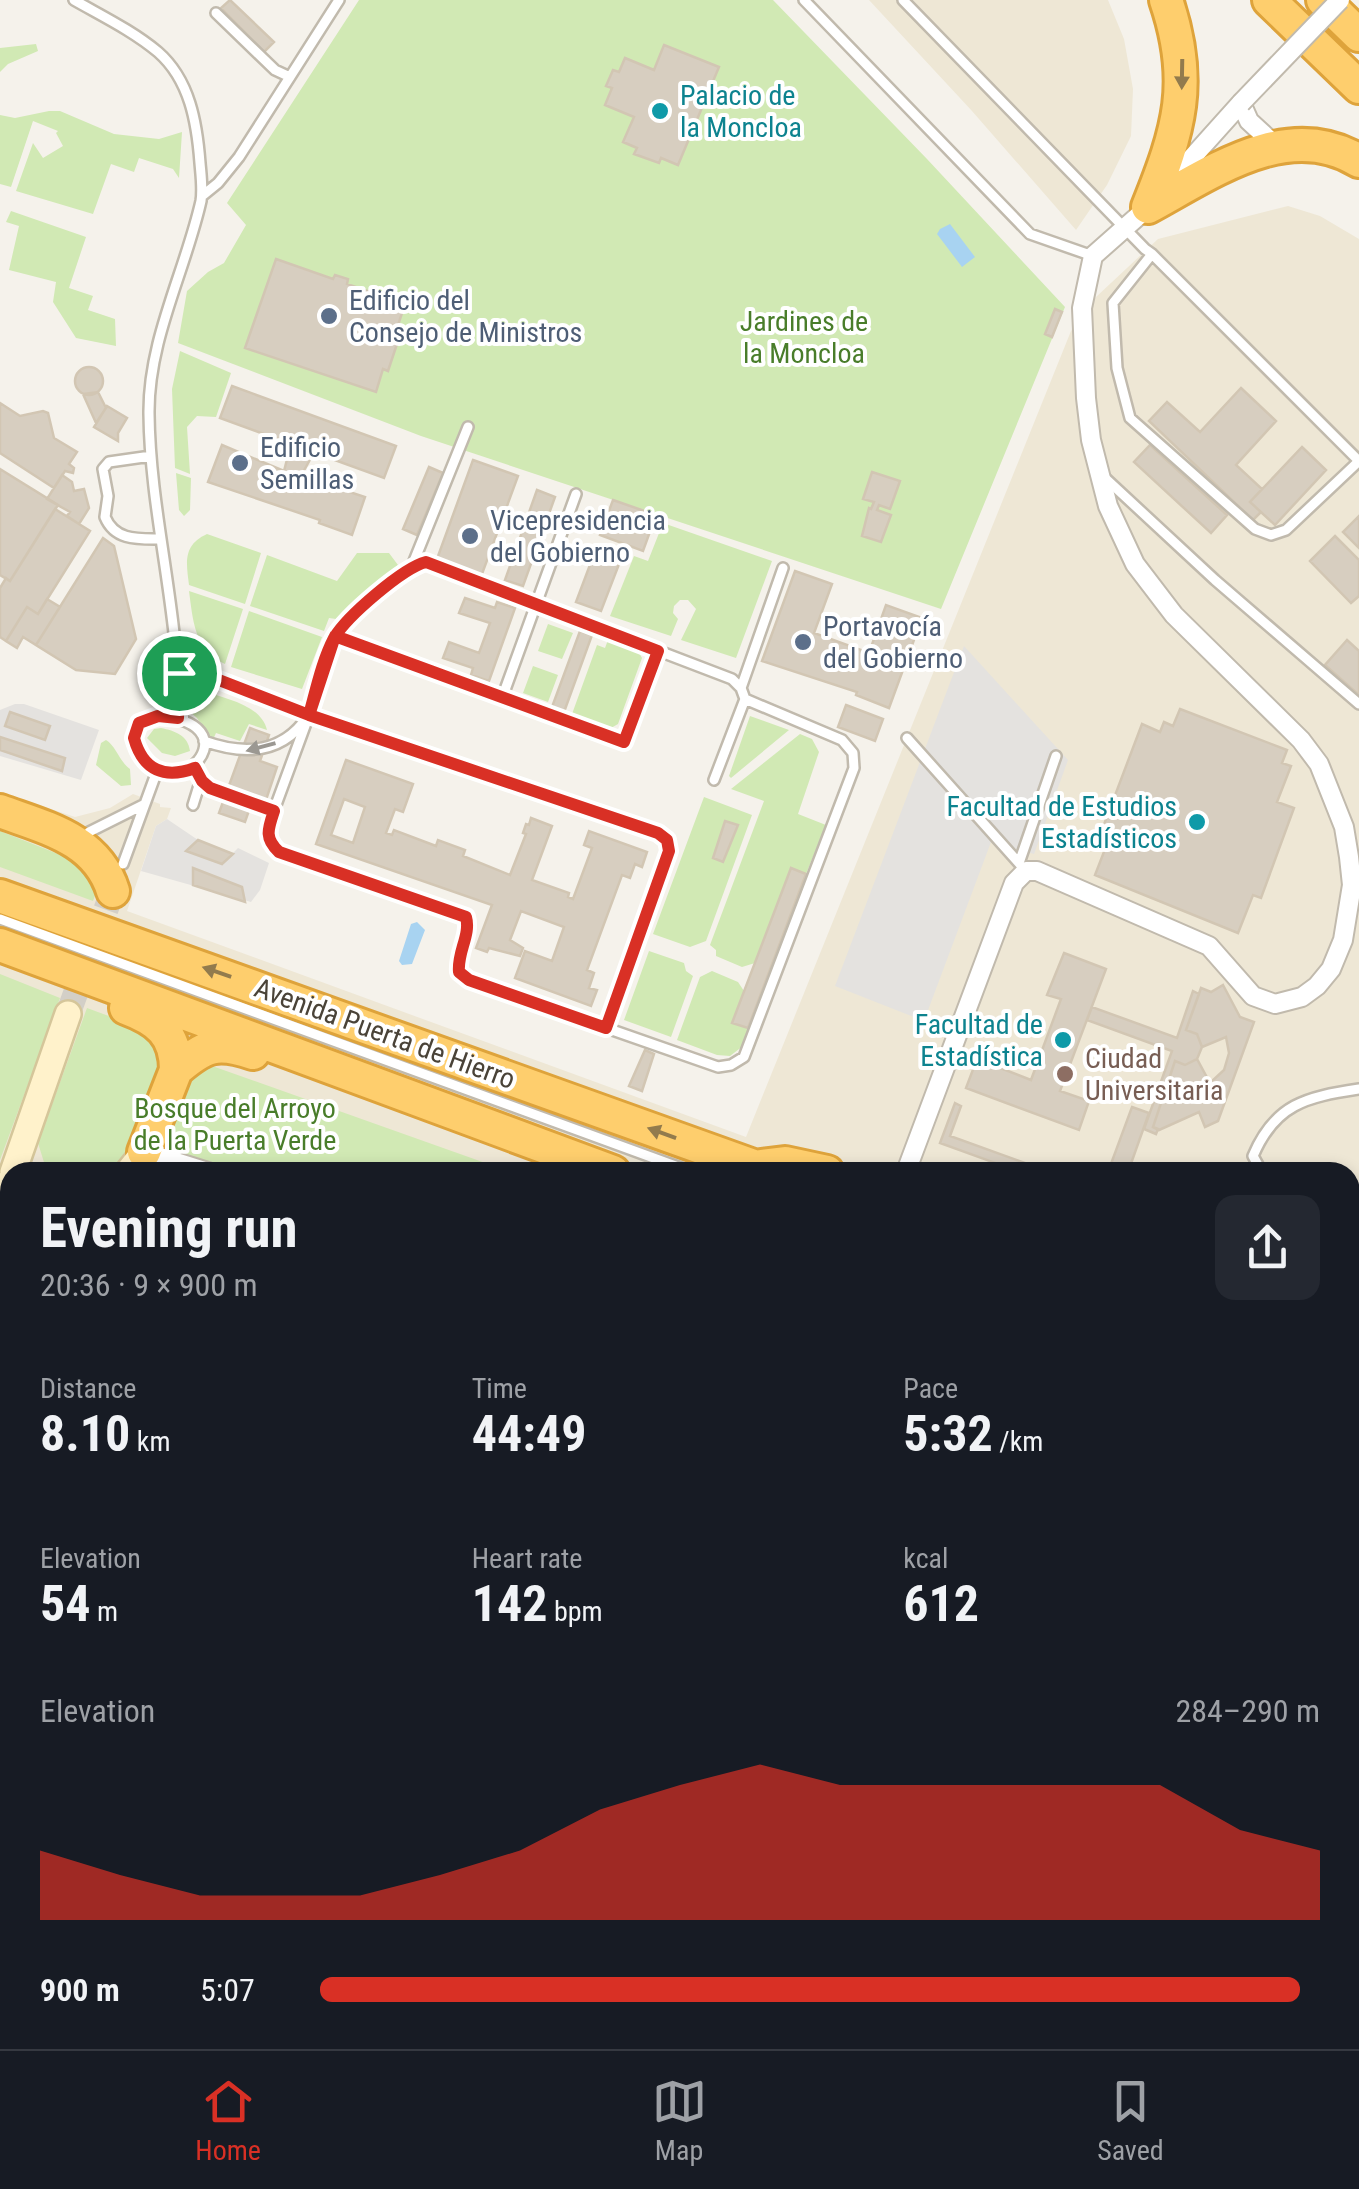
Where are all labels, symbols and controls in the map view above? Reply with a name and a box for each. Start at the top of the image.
one-way arrow [1173,59,1189,91]
place label: Palacio de la Moncloa [680,79,802,144]
marker: Palacio de la Moncloa [649,100,671,122]
place label: Edificio del Consejo de Ministros [349,284,582,349]
marker: Edificio del Consejo de Ministros [318,305,340,327]
park label: Jardines de la Moncloa [740,305,868,370]
place label: Edificio Semillas [260,431,354,496]
marker: Edificio Semillas [229,452,251,474]
place label: Vicepresidencia del Gobierno [490,504,666,569]
marker: Vicepresidencia del Gobierno [459,525,481,547]
place label: Portavocía del Gobierno [823,610,963,675]
pin [137,631,222,716]
marker: Portavocía del Gobierno [792,631,814,653]
icon: arrive [152,646,207,701]
one-way arrow [245,739,276,755]
place label: Facultad de Estudios Estadísticos [947,790,1177,855]
marker: Facultad de Estudios Estadísticos [1186,811,1208,833]
one-way arrow [201,964,231,979]
street label: Avenida Puerta de Hierro [250,971,520,1096]
place label: Facultad de Estadística [915,1008,1043,1073]
marker: Facultad de Estadística [1052,1029,1074,1051]
place label: Ciudad Universitaria [1085,1042,1223,1107]
marker: Ciudad Universitaria [1054,1063,1076,1085]
park label: Bosque del Arroyo de la Puerta Verde [134,1092,336,1157]
one-way arrow [647,1125,677,1140]
button: share [1215,1195,1320,1300]
text: Evening run [40,1196,298,1260]
text: 20:36 · 9 × 900 m [40,1266,258,1304]
text: Distance [40,1372,137,1405]
text: Time [472,1372,527,1405]
text: Pace [903,1372,958,1405]
text: 8.10 [40,1405,130,1463]
text: 44:49 [472,1405,586,1463]
text: 5:32 [903,1405,993,1463]
text: km [130,1425,170,1458]
text: /km [993,1425,1043,1458]
text: Elevation [40,1542,141,1575]
text: Heart rate [472,1542,582,1575]
text: kcal [903,1542,948,1575]
text: 54 [40,1575,91,1633]
text: 142 [472,1575,547,1633]
text: 612 [903,1575,979,1633]
text: m [91,1595,118,1628]
text: bpm [547,1595,603,1628]
text: Elevation [40,1692,155,1730]
text: 284–290 m [1175,1692,1320,1730]
text: 900 m [40,1971,120,2009]
text: 5:07 [200,1971,255,2009]
tab: Home [195,2074,261,2167]
tab: Map [652,2074,707,2167]
tab: Saved [1097,2074,1164,2167]

